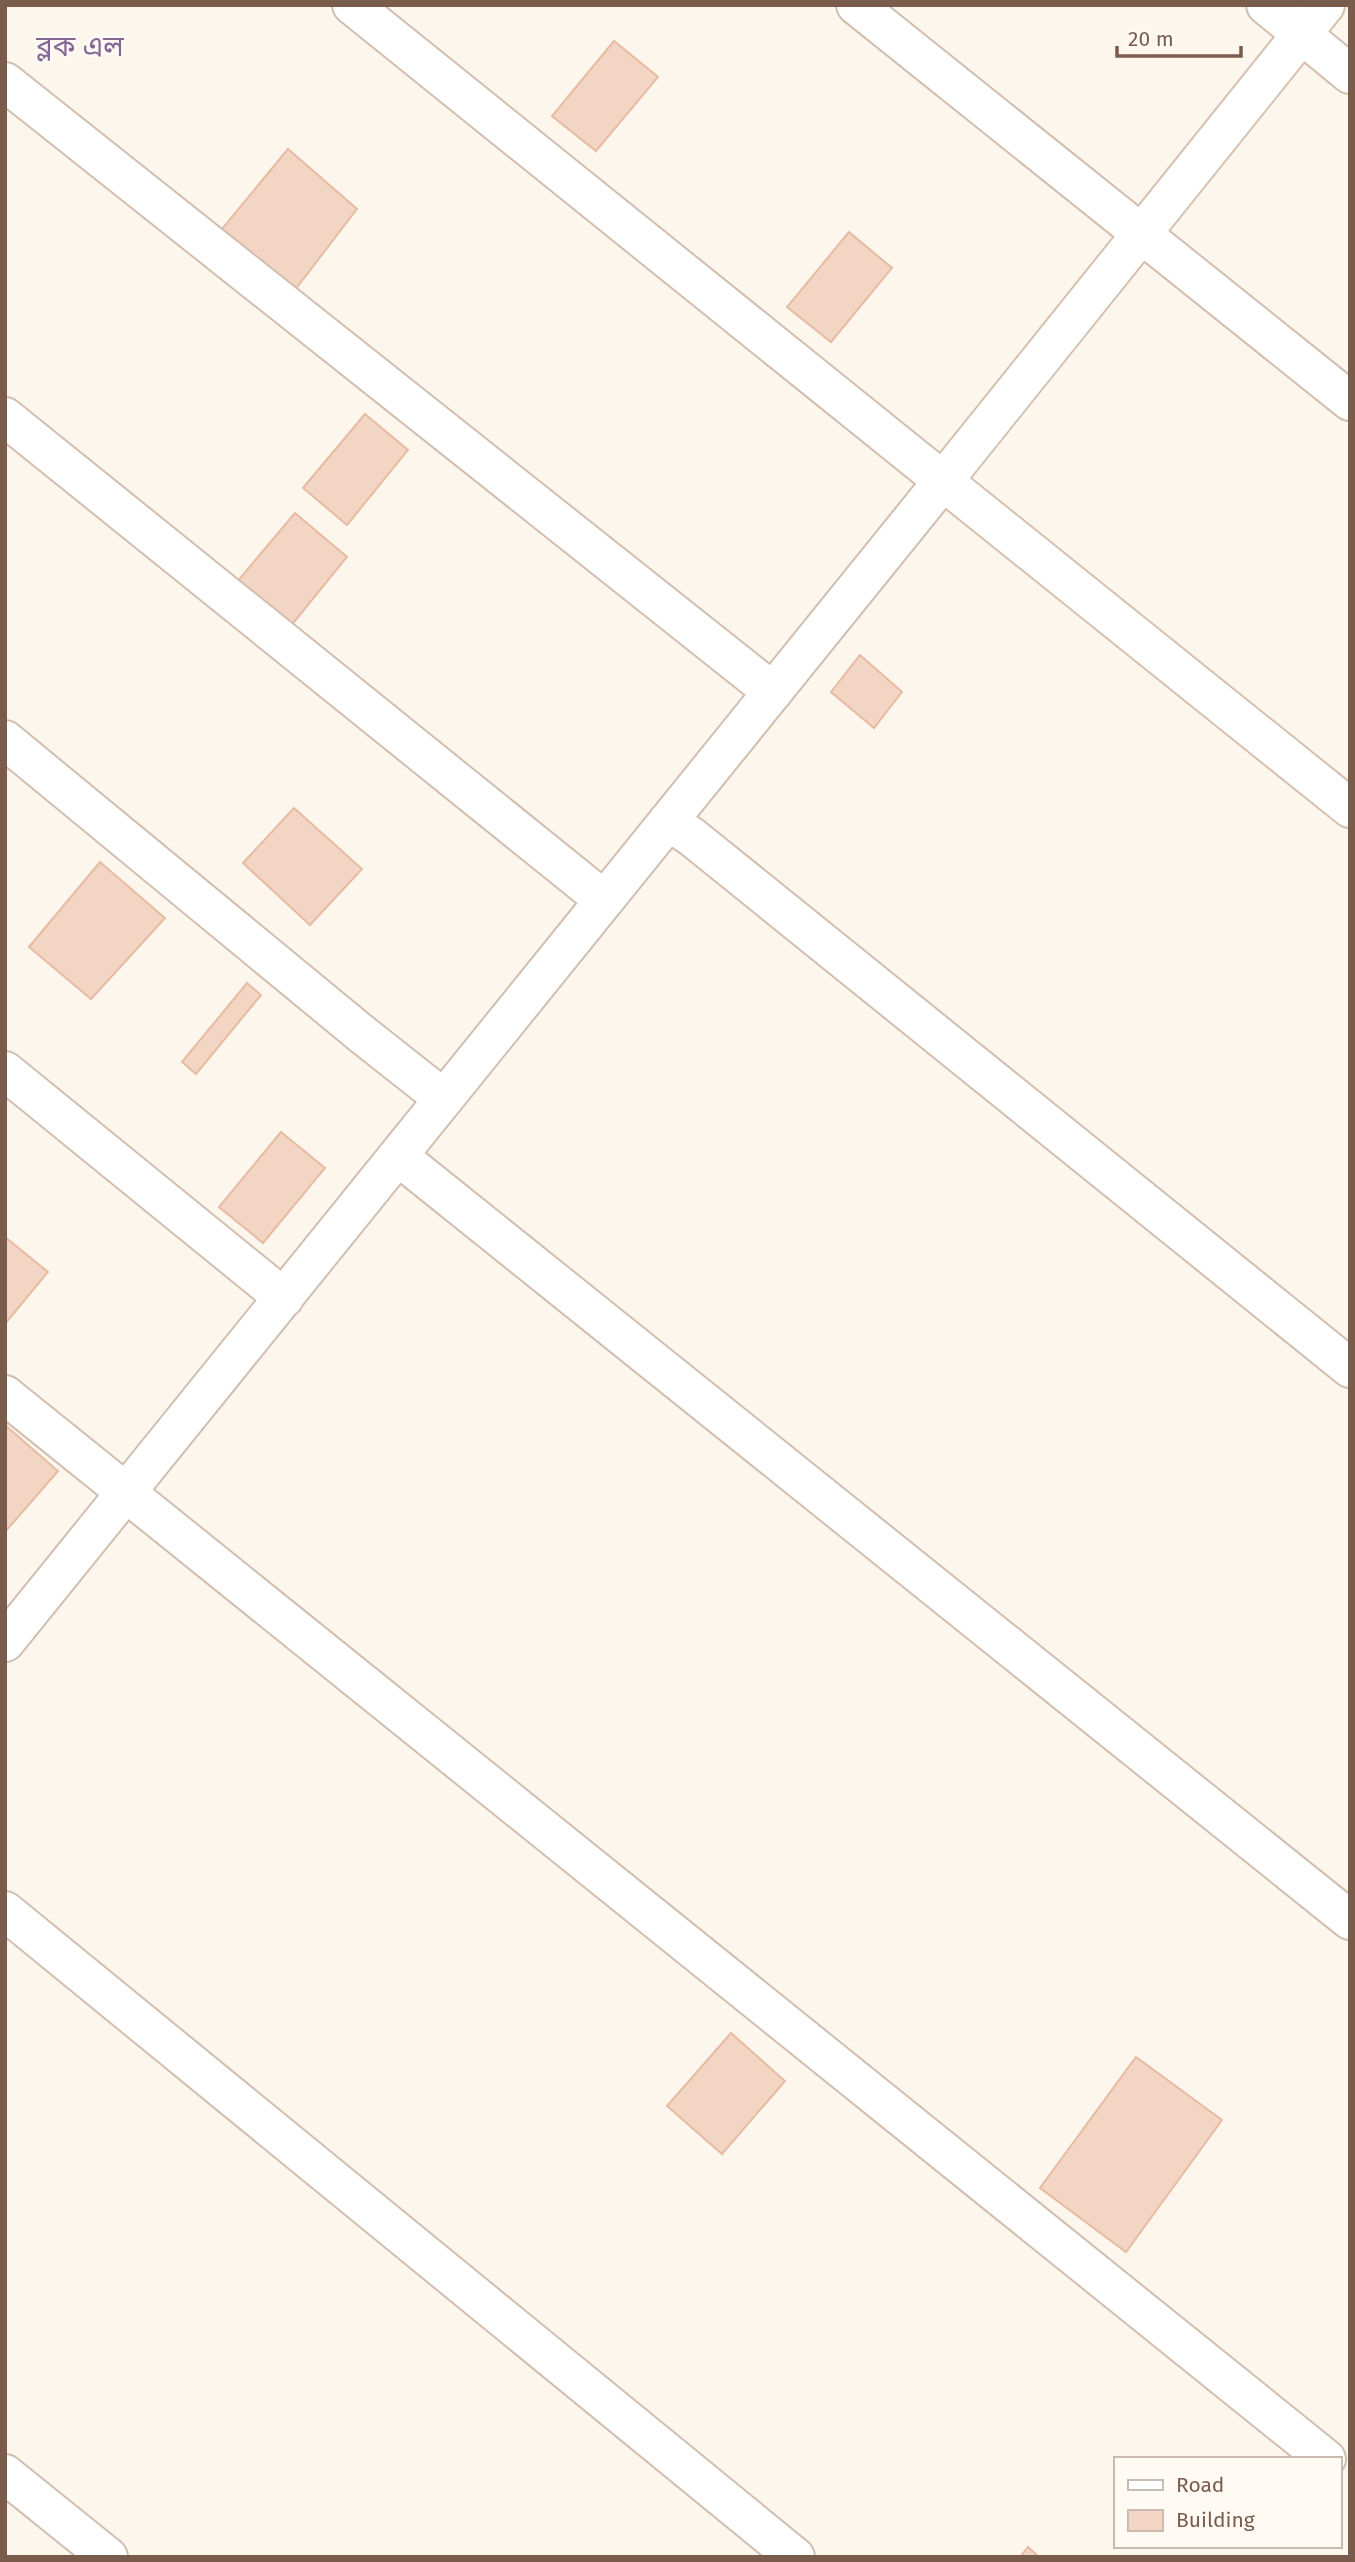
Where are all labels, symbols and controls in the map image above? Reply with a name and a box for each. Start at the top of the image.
scale bar [1117,14,1241,58]
text: 20 m [1128,26,1174,52]
district label: ব্লক এল [35,30,124,63]
legend [1114,2457,1341,2548]
text: Road [1176,2472,1224,2498]
text: Building [1176,2507,1255,2533]

